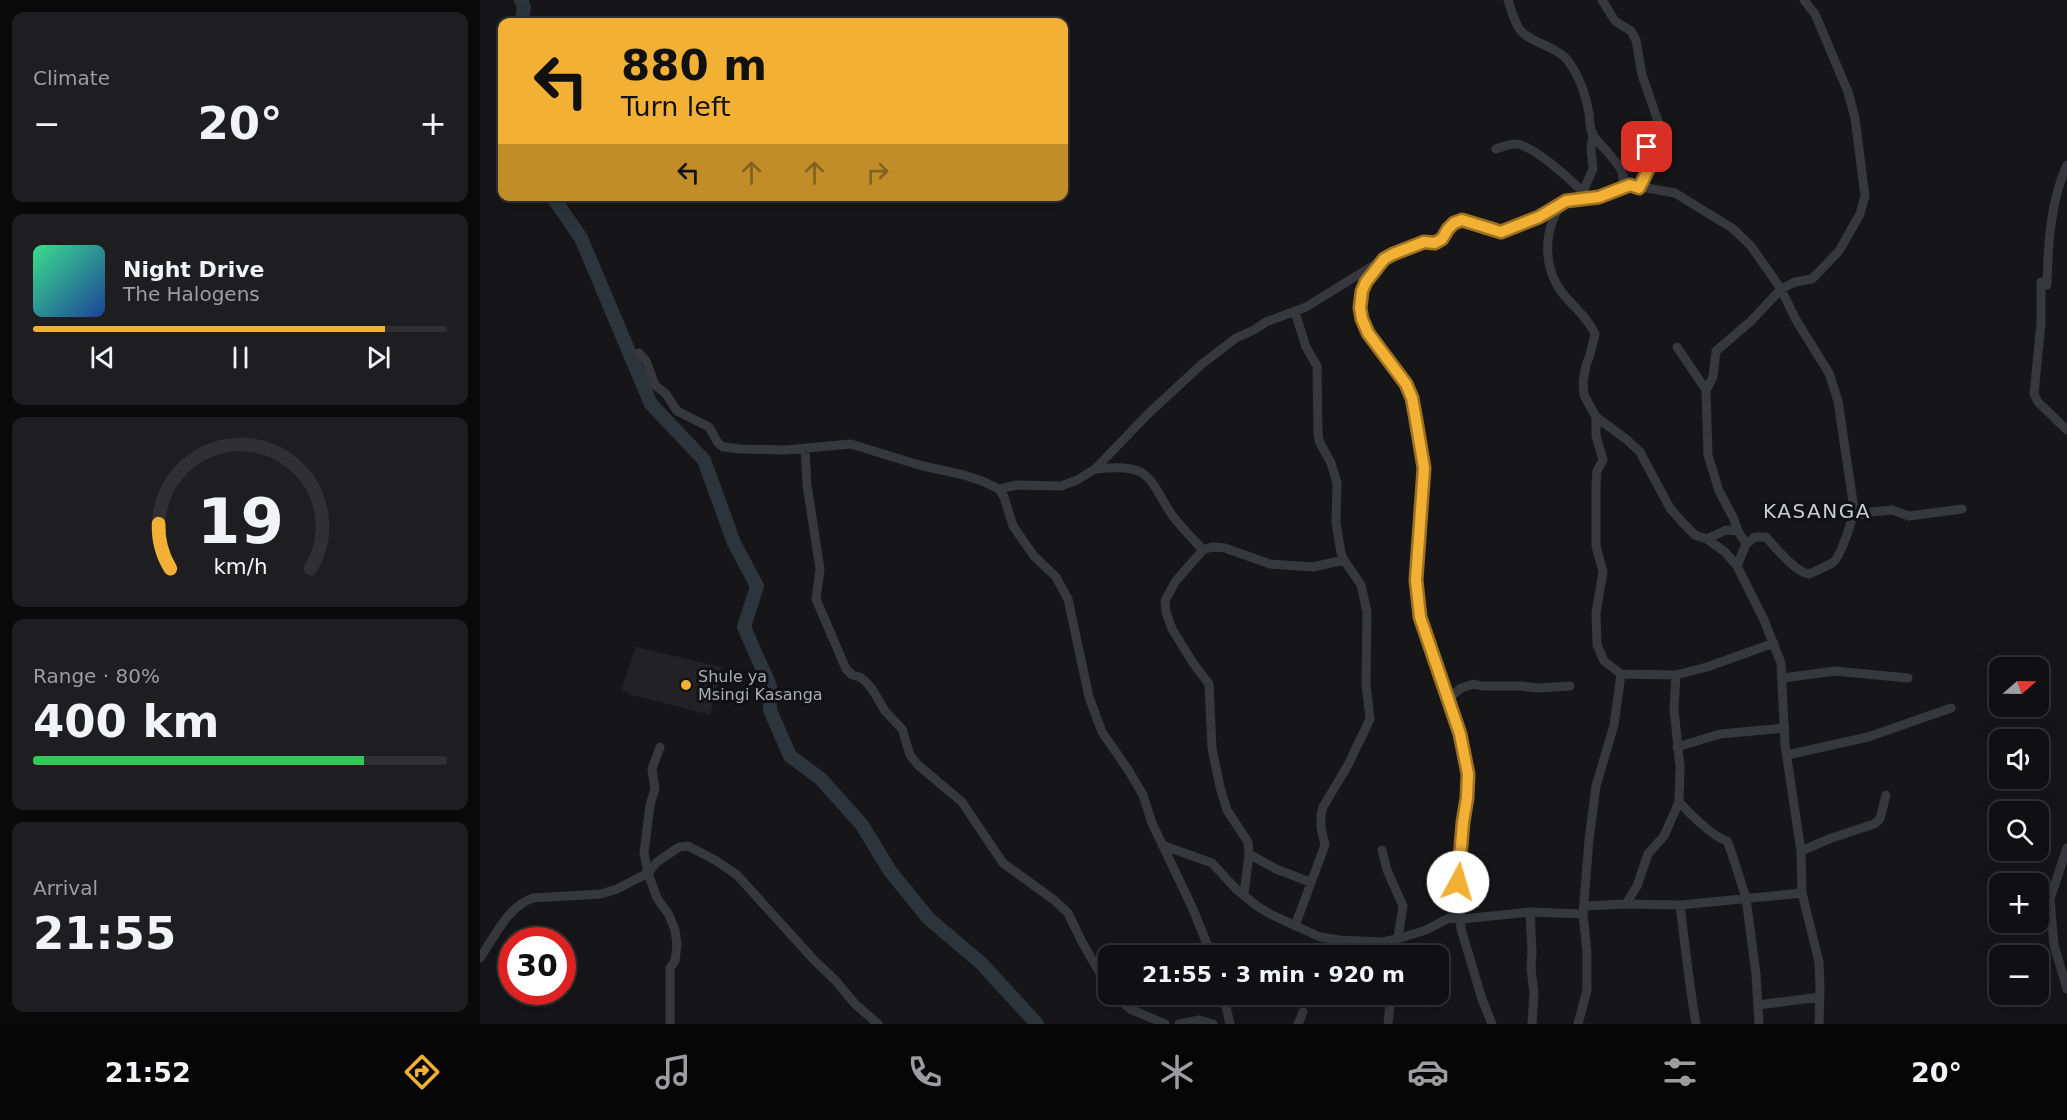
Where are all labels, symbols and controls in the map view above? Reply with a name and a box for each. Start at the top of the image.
text: 880 m [621,41,767,90]
icon: left [522,42,600,120]
text: Climate [33,66,110,90]
text: Turn left [621,91,731,122]
text: 20° [197,97,283,150]
text: − [33,104,61,143]
text: + [419,104,447,143]
pin [1621,121,1672,172]
icon: arrive [1630,130,1663,163]
icon: left [672,156,705,189]
icon: ahead [735,156,768,189]
icon: ahead [798,156,831,189]
icon: right [861,156,894,189]
text: Night Drive [123,257,264,282]
text: The Halogens [123,282,260,306]
icon: previous [86,341,119,374]
icon: pause [224,341,257,374]
icon: next [362,341,395,374]
text: 19 [197,485,283,558]
district label: KASANGA [1763,499,1871,523]
text: km/h [213,554,267,579]
north arrow [1989,657,2049,717]
map controls [1989,657,2049,1005]
text: Range · 80% [33,664,160,688]
place label: Shule ya Msingi Kasanga [698,667,823,704]
marker: Shule ya Msingi Kasanga [679,678,693,692]
text: 400 km [33,695,219,748]
button: sound [1989,729,2049,789]
button: search [1989,801,2049,861]
position arrow [1426,850,1490,914]
button: + [1989,873,2049,933]
text: Arrival [33,876,98,900]
text: 21:55 [33,907,176,960]
speed limit sign: 30 [498,927,576,1005]
button: − [1989,945,2049,1005]
text: 21:55 · 3 min · 920 m [1142,962,1405,987]
icon: directions [401,1051,443,1093]
icon: music [652,1051,694,1093]
icon: phone [904,1051,946,1093]
icon: climate [1156,1051,1198,1093]
icon: car [1407,1051,1449,1093]
icon: filters [1659,1051,1701,1093]
text: 21:52 [105,1057,191,1088]
text: 20° [1911,1057,1962,1088]

